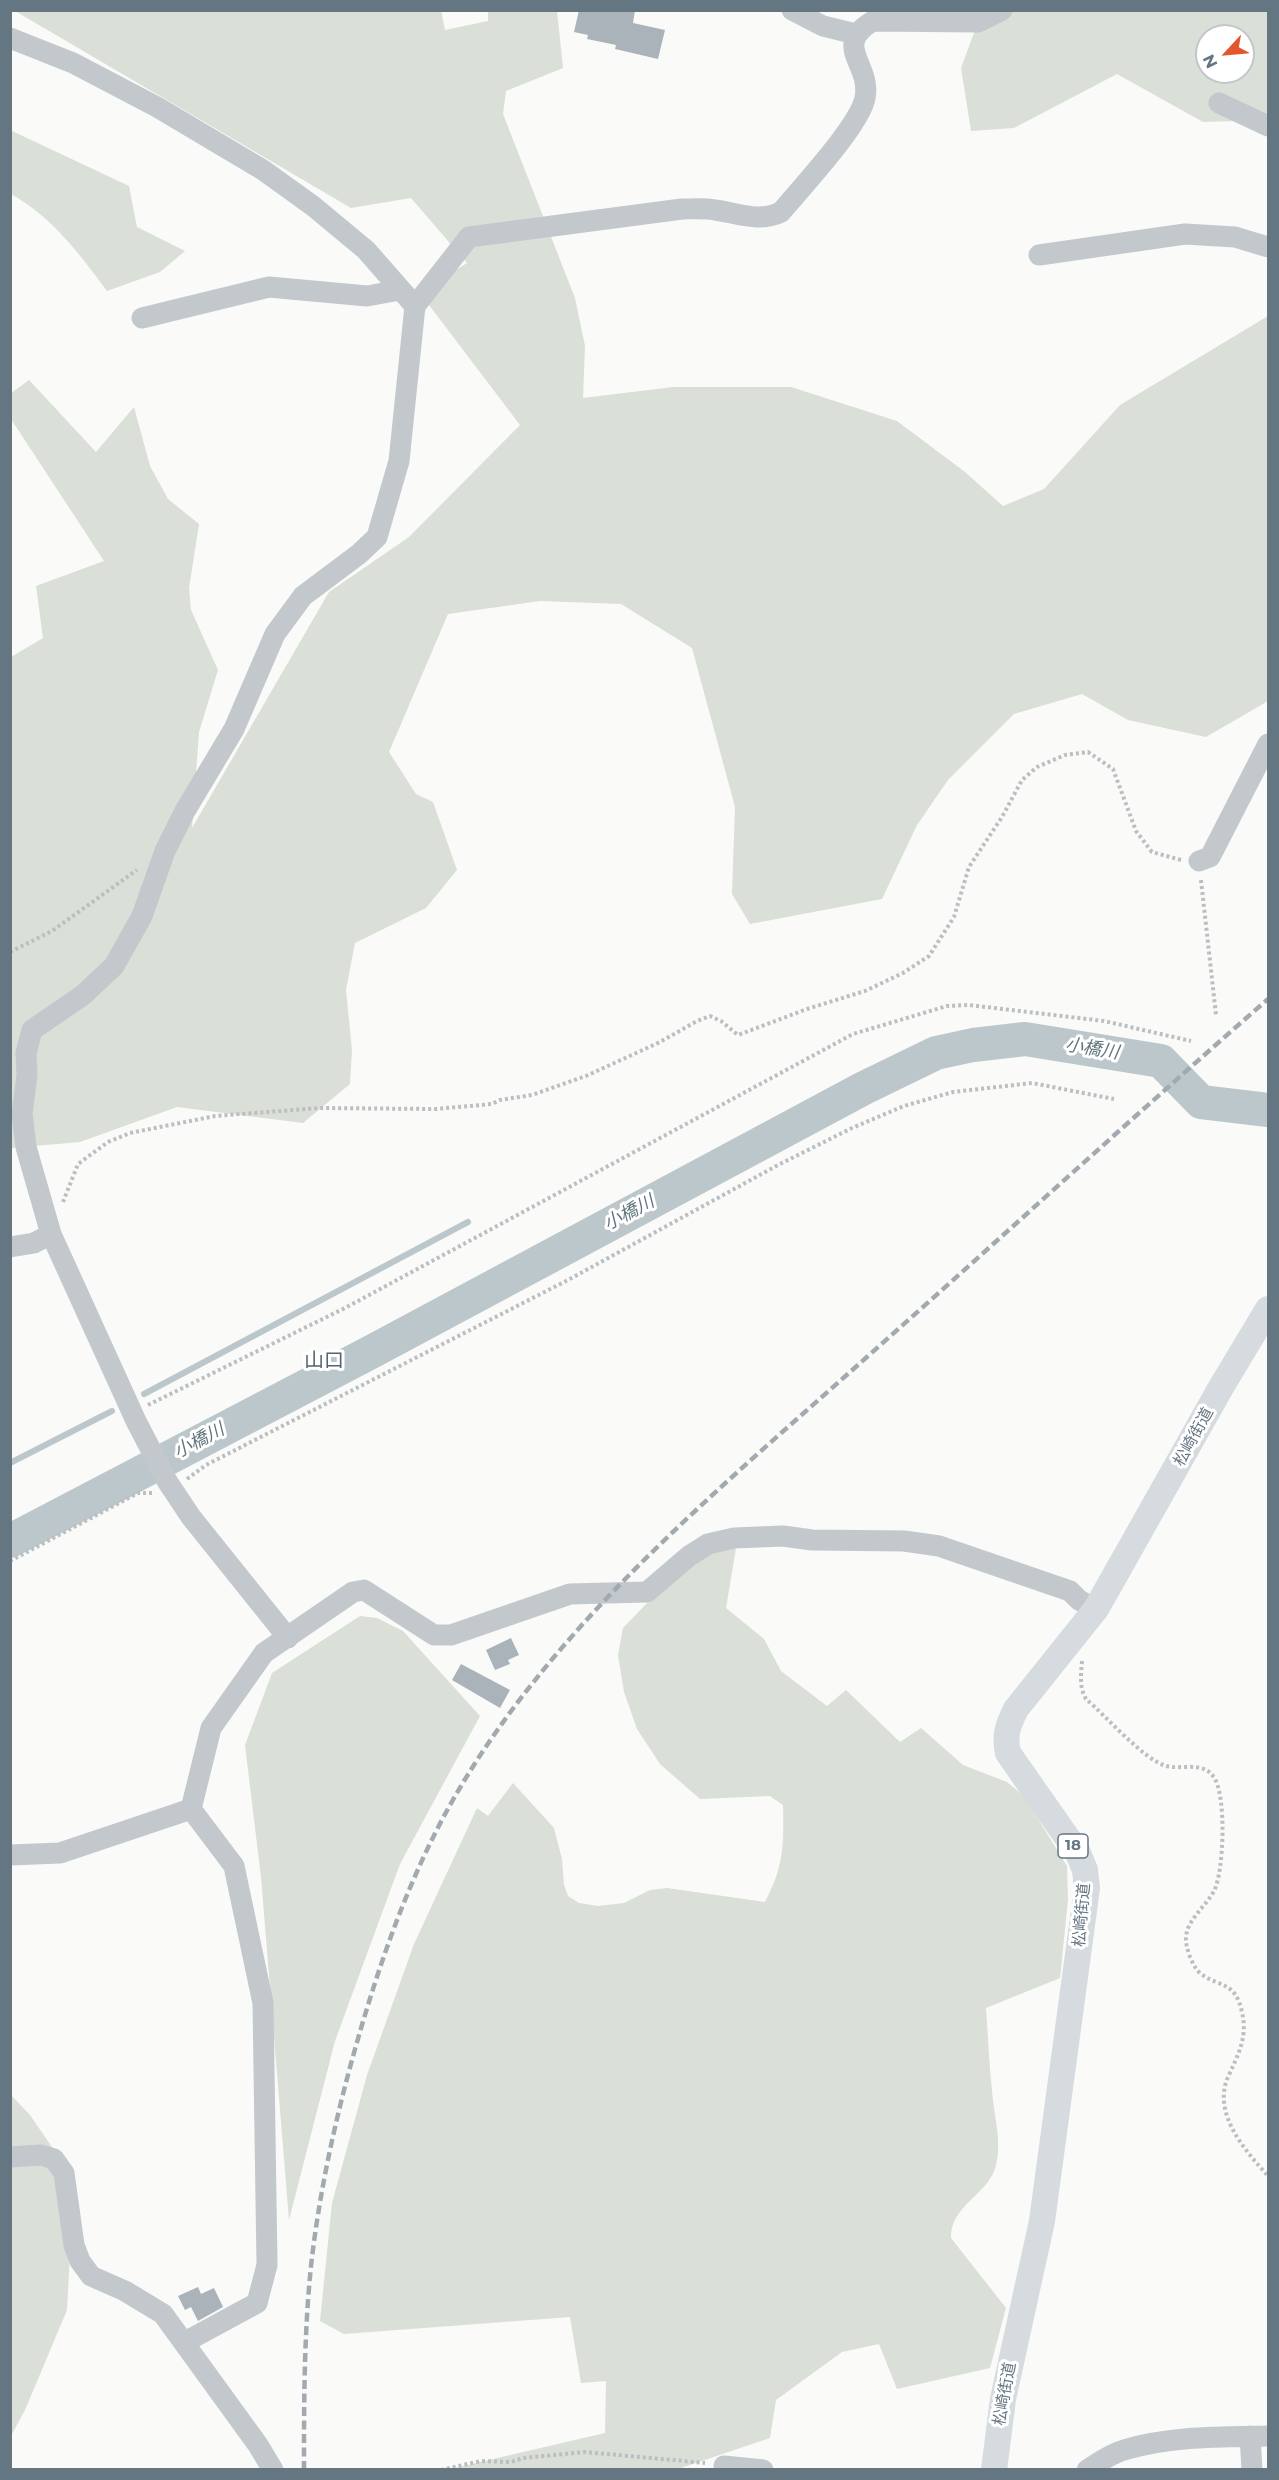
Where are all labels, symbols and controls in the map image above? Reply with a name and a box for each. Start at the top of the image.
north arrow [1195,24,1255,84]
text: N [1199,51,1222,71]
water label: 小橋川 [1064,1034,1120,1064]
water label: 小橋川 [600,1191,658,1235]
district label: 山口 [304,1349,344,1373]
street label: 松崎街道 [1170,1404,1218,1470]
water label: 小橋川 [170,1419,228,1463]
road number: 18 [1058,1834,1088,1858]
street label: 松崎街道 [1070,1882,1094,1948]
street label: 松崎街道 [990,2361,1020,2427]

